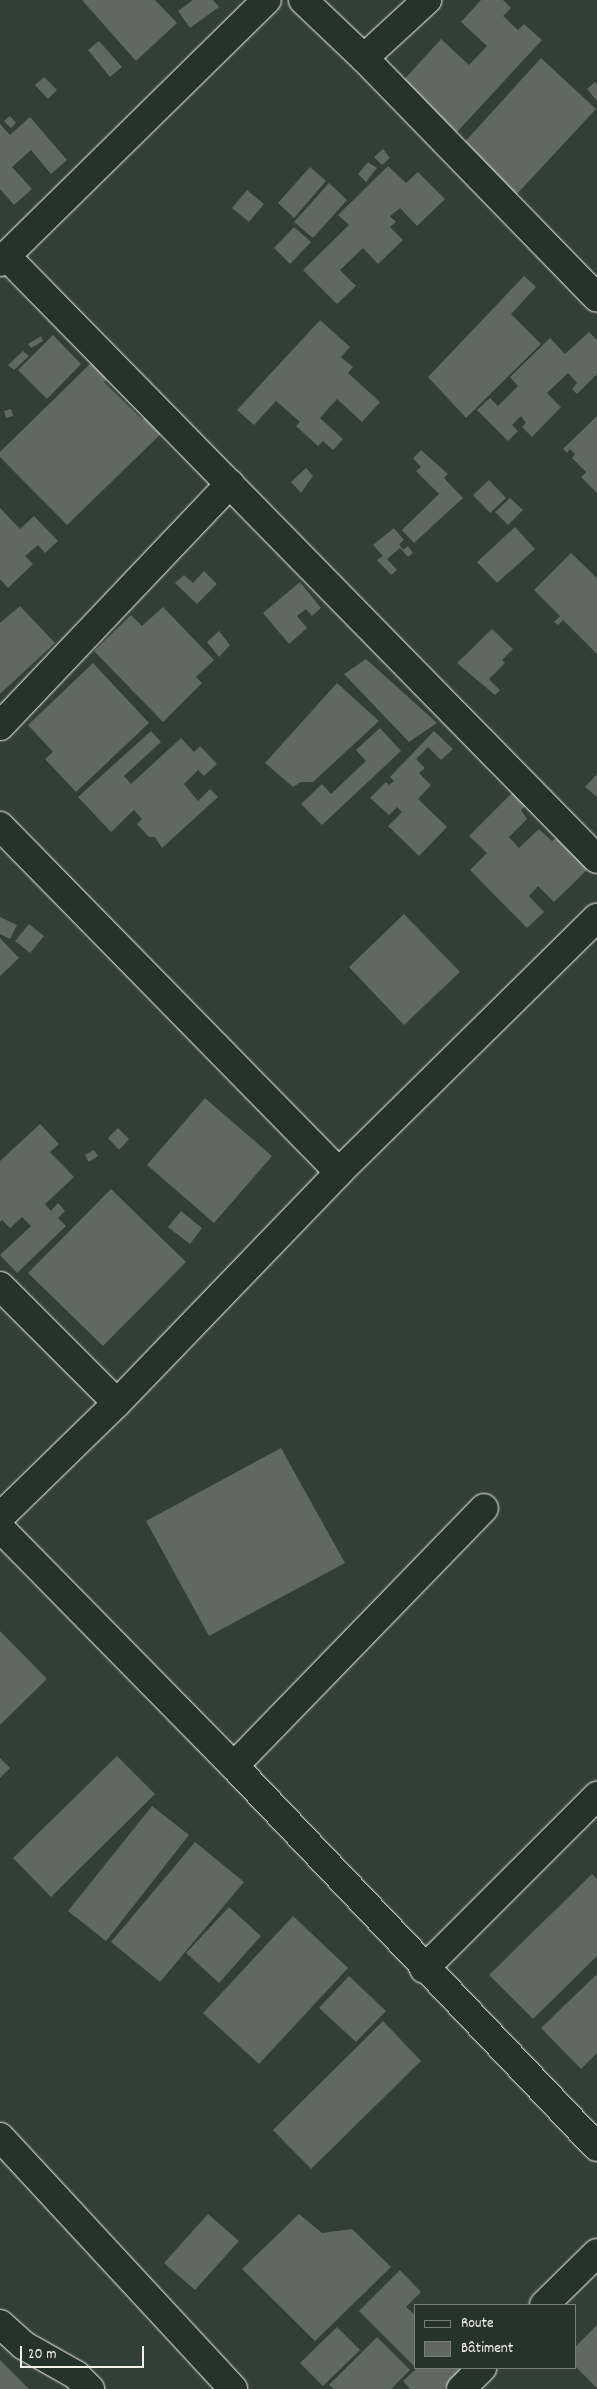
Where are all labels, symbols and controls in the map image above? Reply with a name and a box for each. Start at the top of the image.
legend [414,2304,577,2369]
text: Route [461,2313,494,2335]
scale bar [22,2336,146,2368]
text: Bâtiment [461,2338,513,2360]
text: 20 m [28,2344,56,2366]

